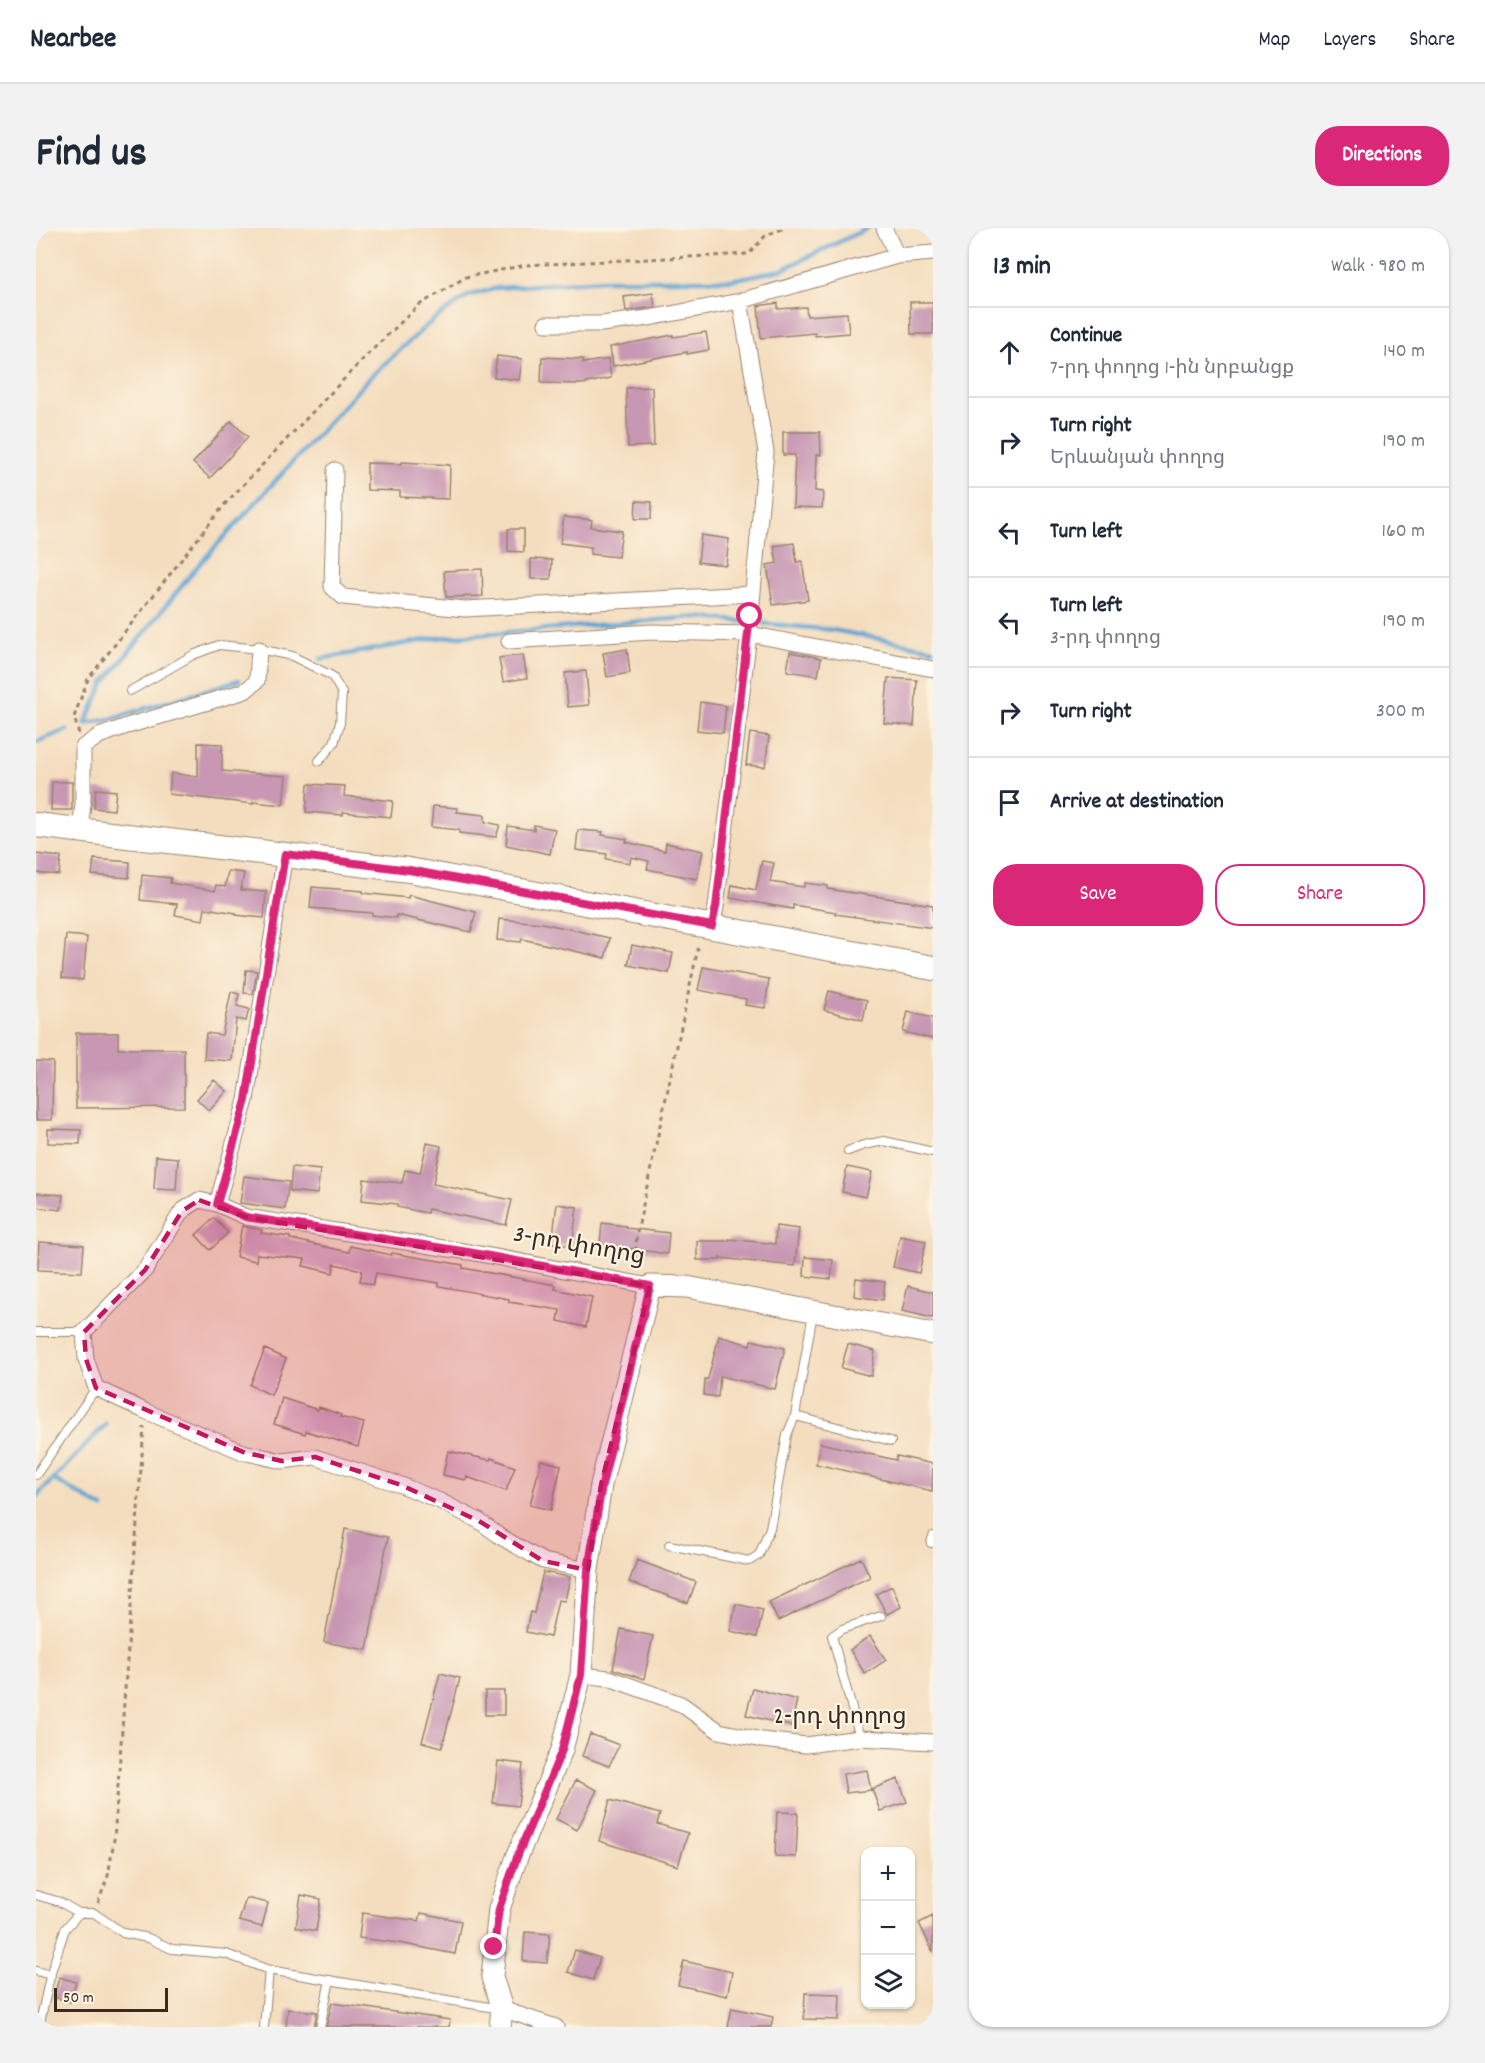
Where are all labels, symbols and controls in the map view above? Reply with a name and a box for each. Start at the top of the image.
text: Nearbee [30,21,116,61]
text: Map [1259,26,1290,56]
text: Layers [1323,26,1376,56]
text: Share [1409,26,1455,56]
text: Find us [36,126,147,186]
button: Directions [1315,126,1449,186]
text: 13 min [993,249,1051,286]
text: Walk · 980 m [1331,253,1425,281]
text: Continue [1050,321,1122,352]
icon: ahead [993,336,1026,369]
text: 140 m [1383,338,1425,366]
text: 7-րդ փողոց 1-ին նրբանցք [1050,355,1294,383]
text: Turn right [1050,411,1132,442]
icon: right [993,426,1026,459]
text: 190 m [1382,428,1425,456]
text: Երևանյան փողոց [1050,445,1225,473]
icon: left [993,516,1026,549]
text: Turn left [1050,517,1122,548]
text: 160 m [1382,518,1425,546]
text: Turn left [1050,591,1122,622]
route start [736,602,762,628]
icon: left [993,606,1026,639]
text: 190 m [1382,608,1425,636]
text: 3-րդ փողոց [1050,625,1161,653]
icon: right [993,696,1026,729]
text: Turn right [1050,697,1132,728]
text: 300 m [1376,698,1425,726]
icon: arrive [993,786,1026,819]
text: Arrive at destination [1050,787,1224,818]
button: Save [993,864,1203,926]
button: Share [1215,864,1425,926]
street label: 3-րդ փողոց [510,1219,648,1275]
street label: 2-րդ փողոց [773,1701,907,1735]
map controls [861,1847,915,2009]
button: + [861,1847,915,1901]
button: − [861,1901,915,1955]
route end [480,1933,506,1959]
button: layers [861,1955,915,2009]
scale bar [54,1985,168,2012]
text: 50 m [63,1987,94,2010]

